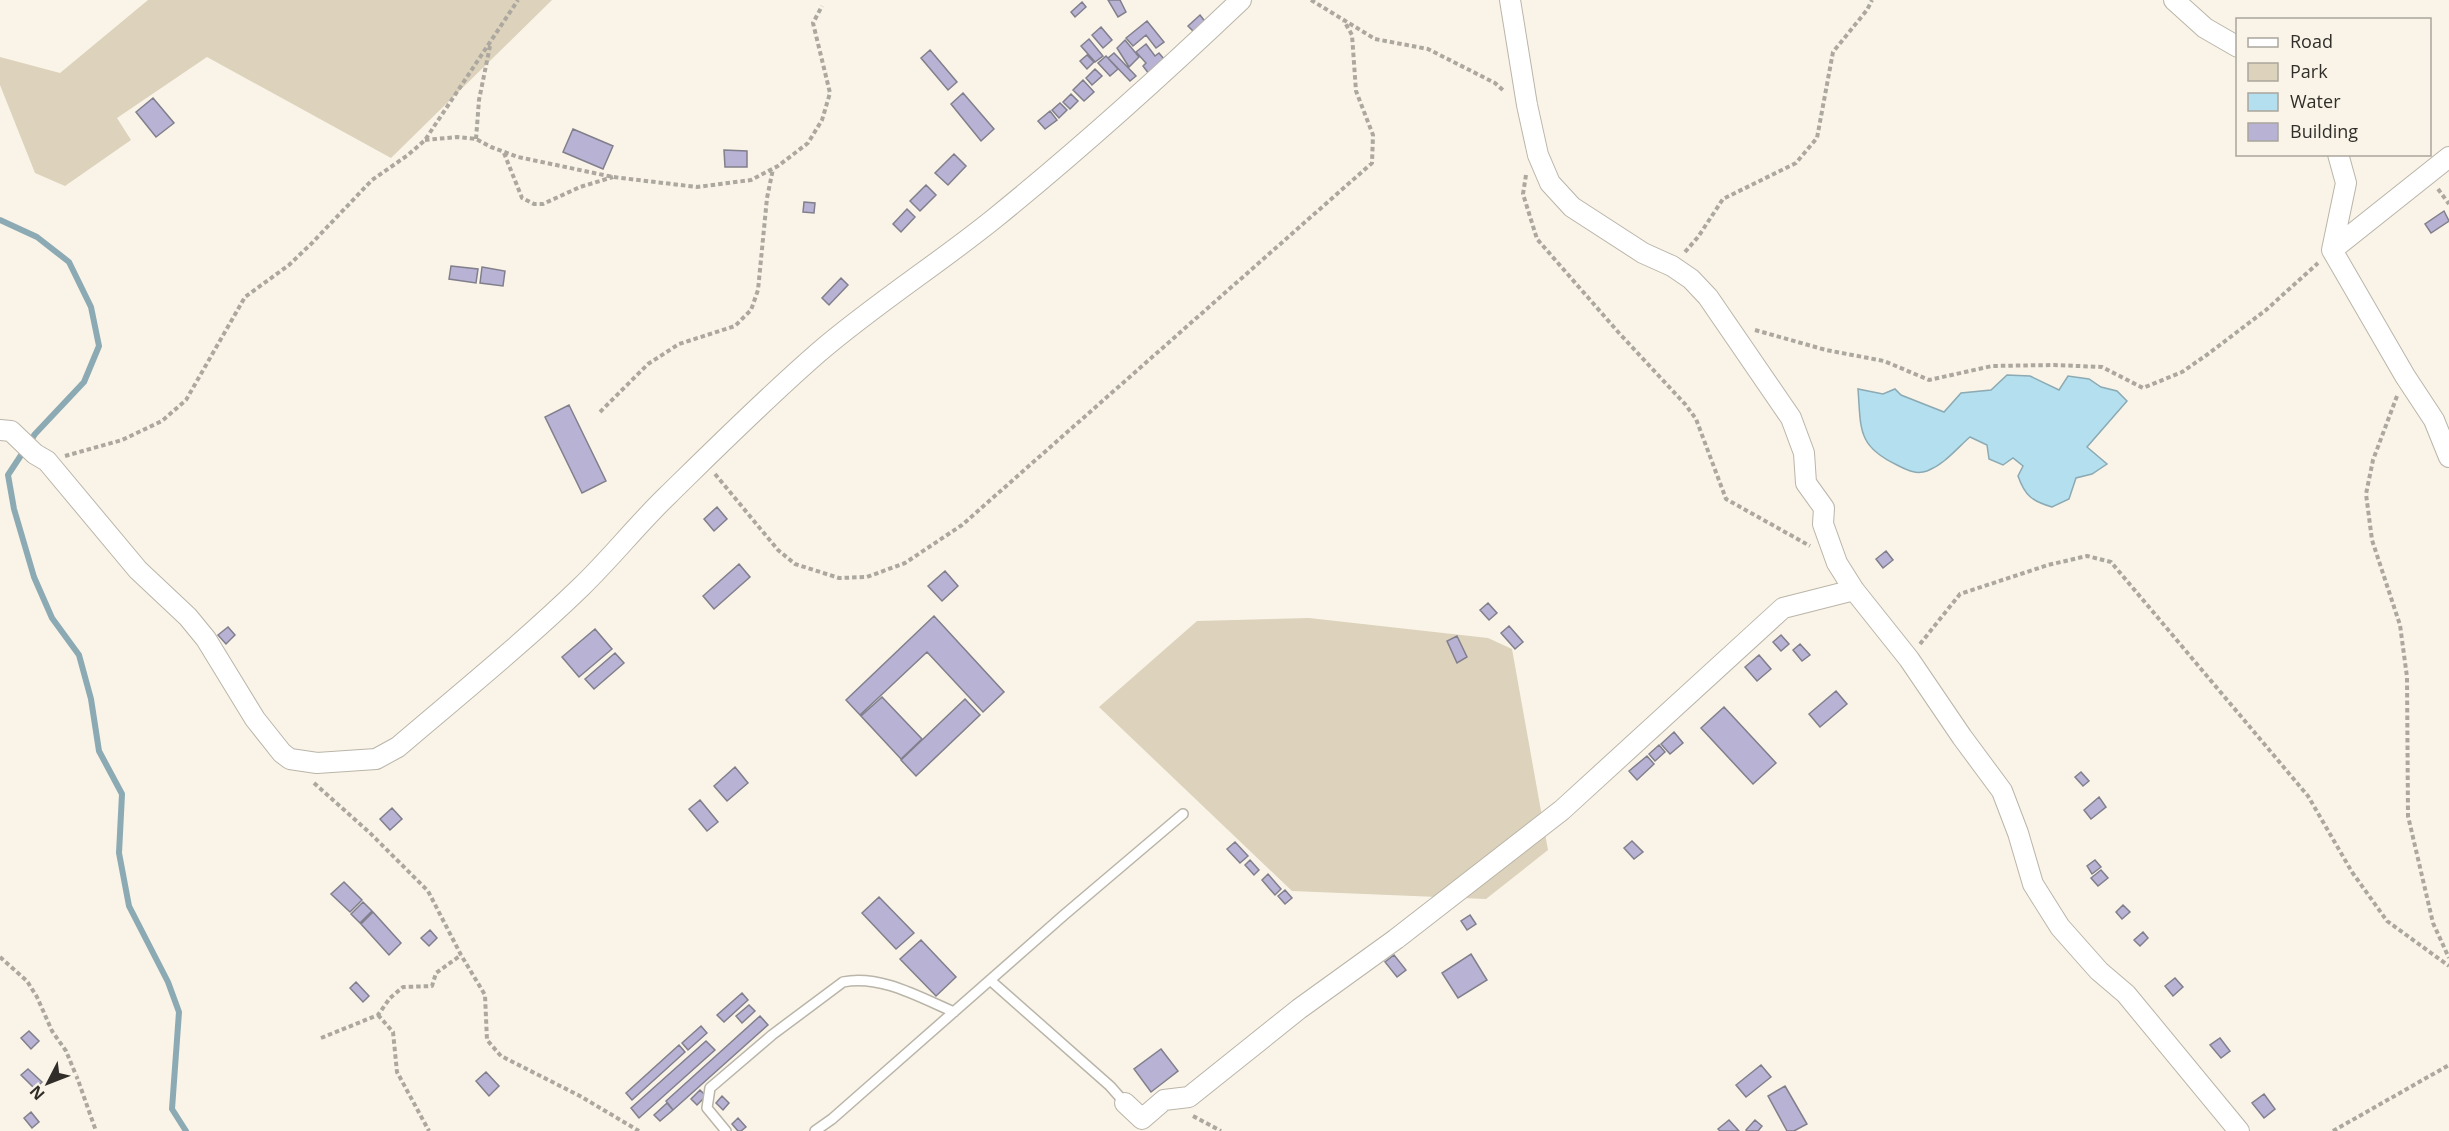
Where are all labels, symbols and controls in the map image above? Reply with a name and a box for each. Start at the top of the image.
legend [2236,18,2431,156]
text: Road [2290,29,2333,53]
text: Park [2290,59,2328,83]
text: Water [2290,89,2341,113]
text: Building [2290,119,2358,143]
north arrow [18,1053,78,1113]
text: N [24,1081,49,1105]

